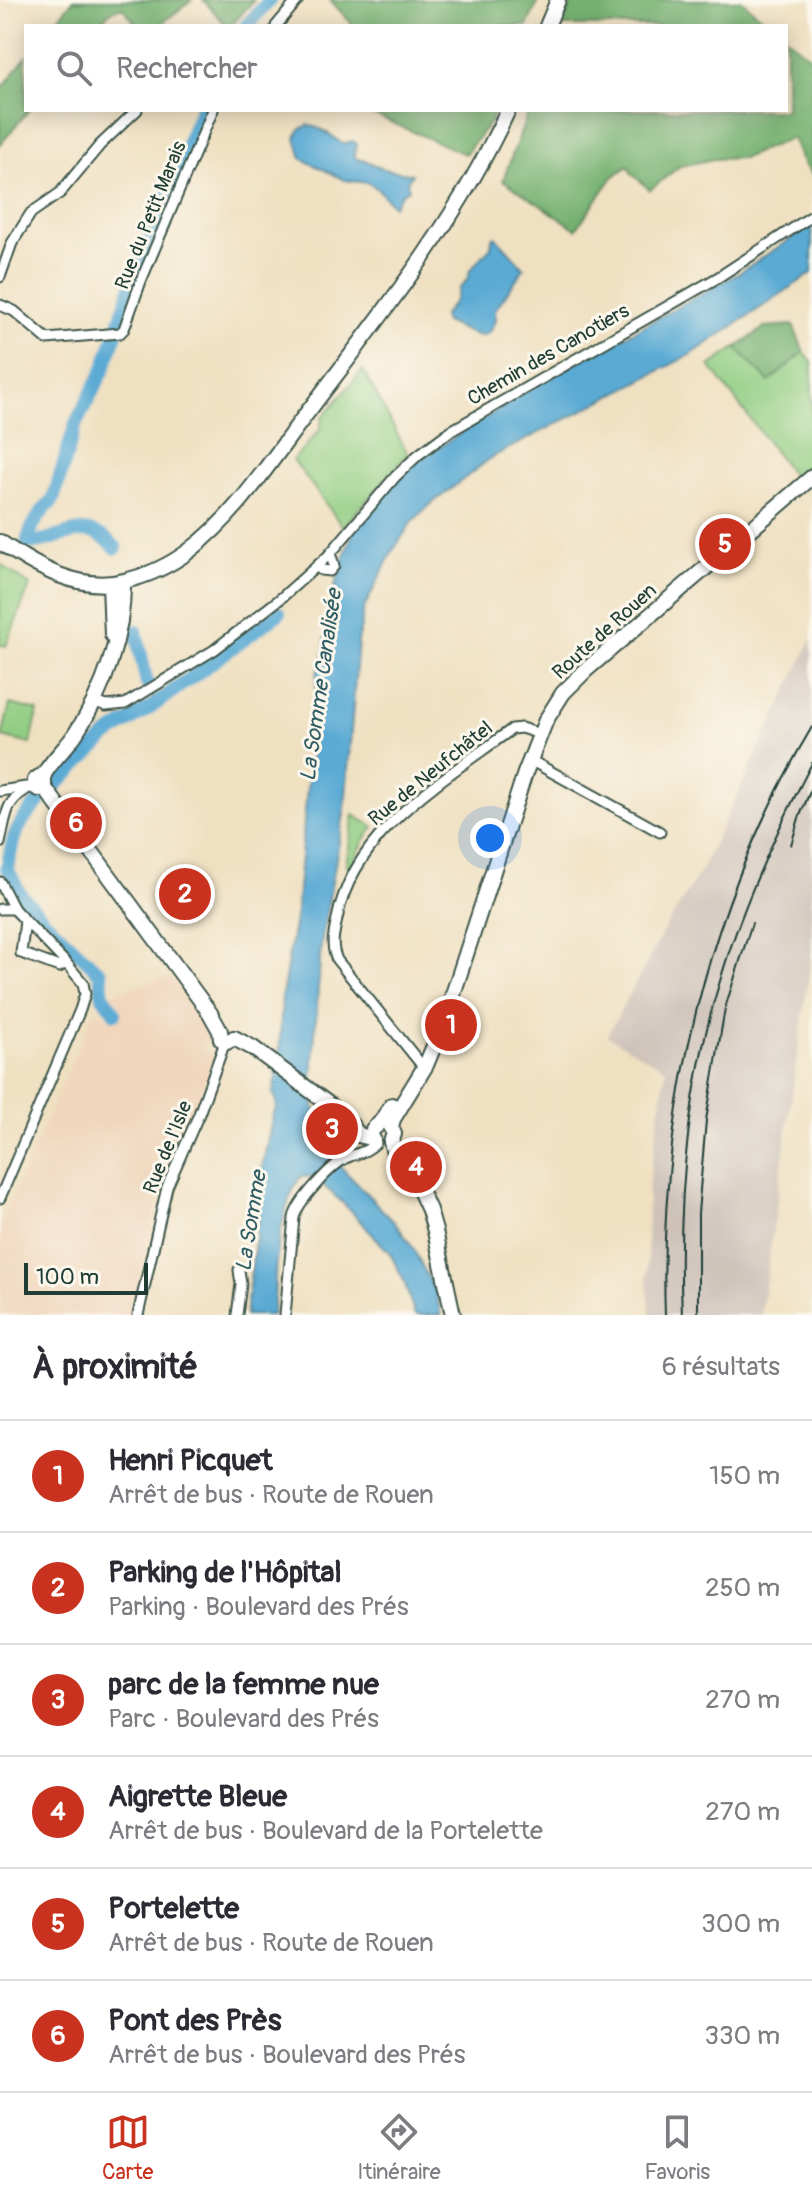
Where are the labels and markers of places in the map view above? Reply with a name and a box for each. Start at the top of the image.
pin: 5 [699,514,751,574]
pin: 6 [50,793,102,853]
pin: 2 [159,864,211,924]
pin: 1 [425,995,477,1055]
pin: 3 [306,1099,358,1159]
pin: 4 [390,1137,442,1197]

